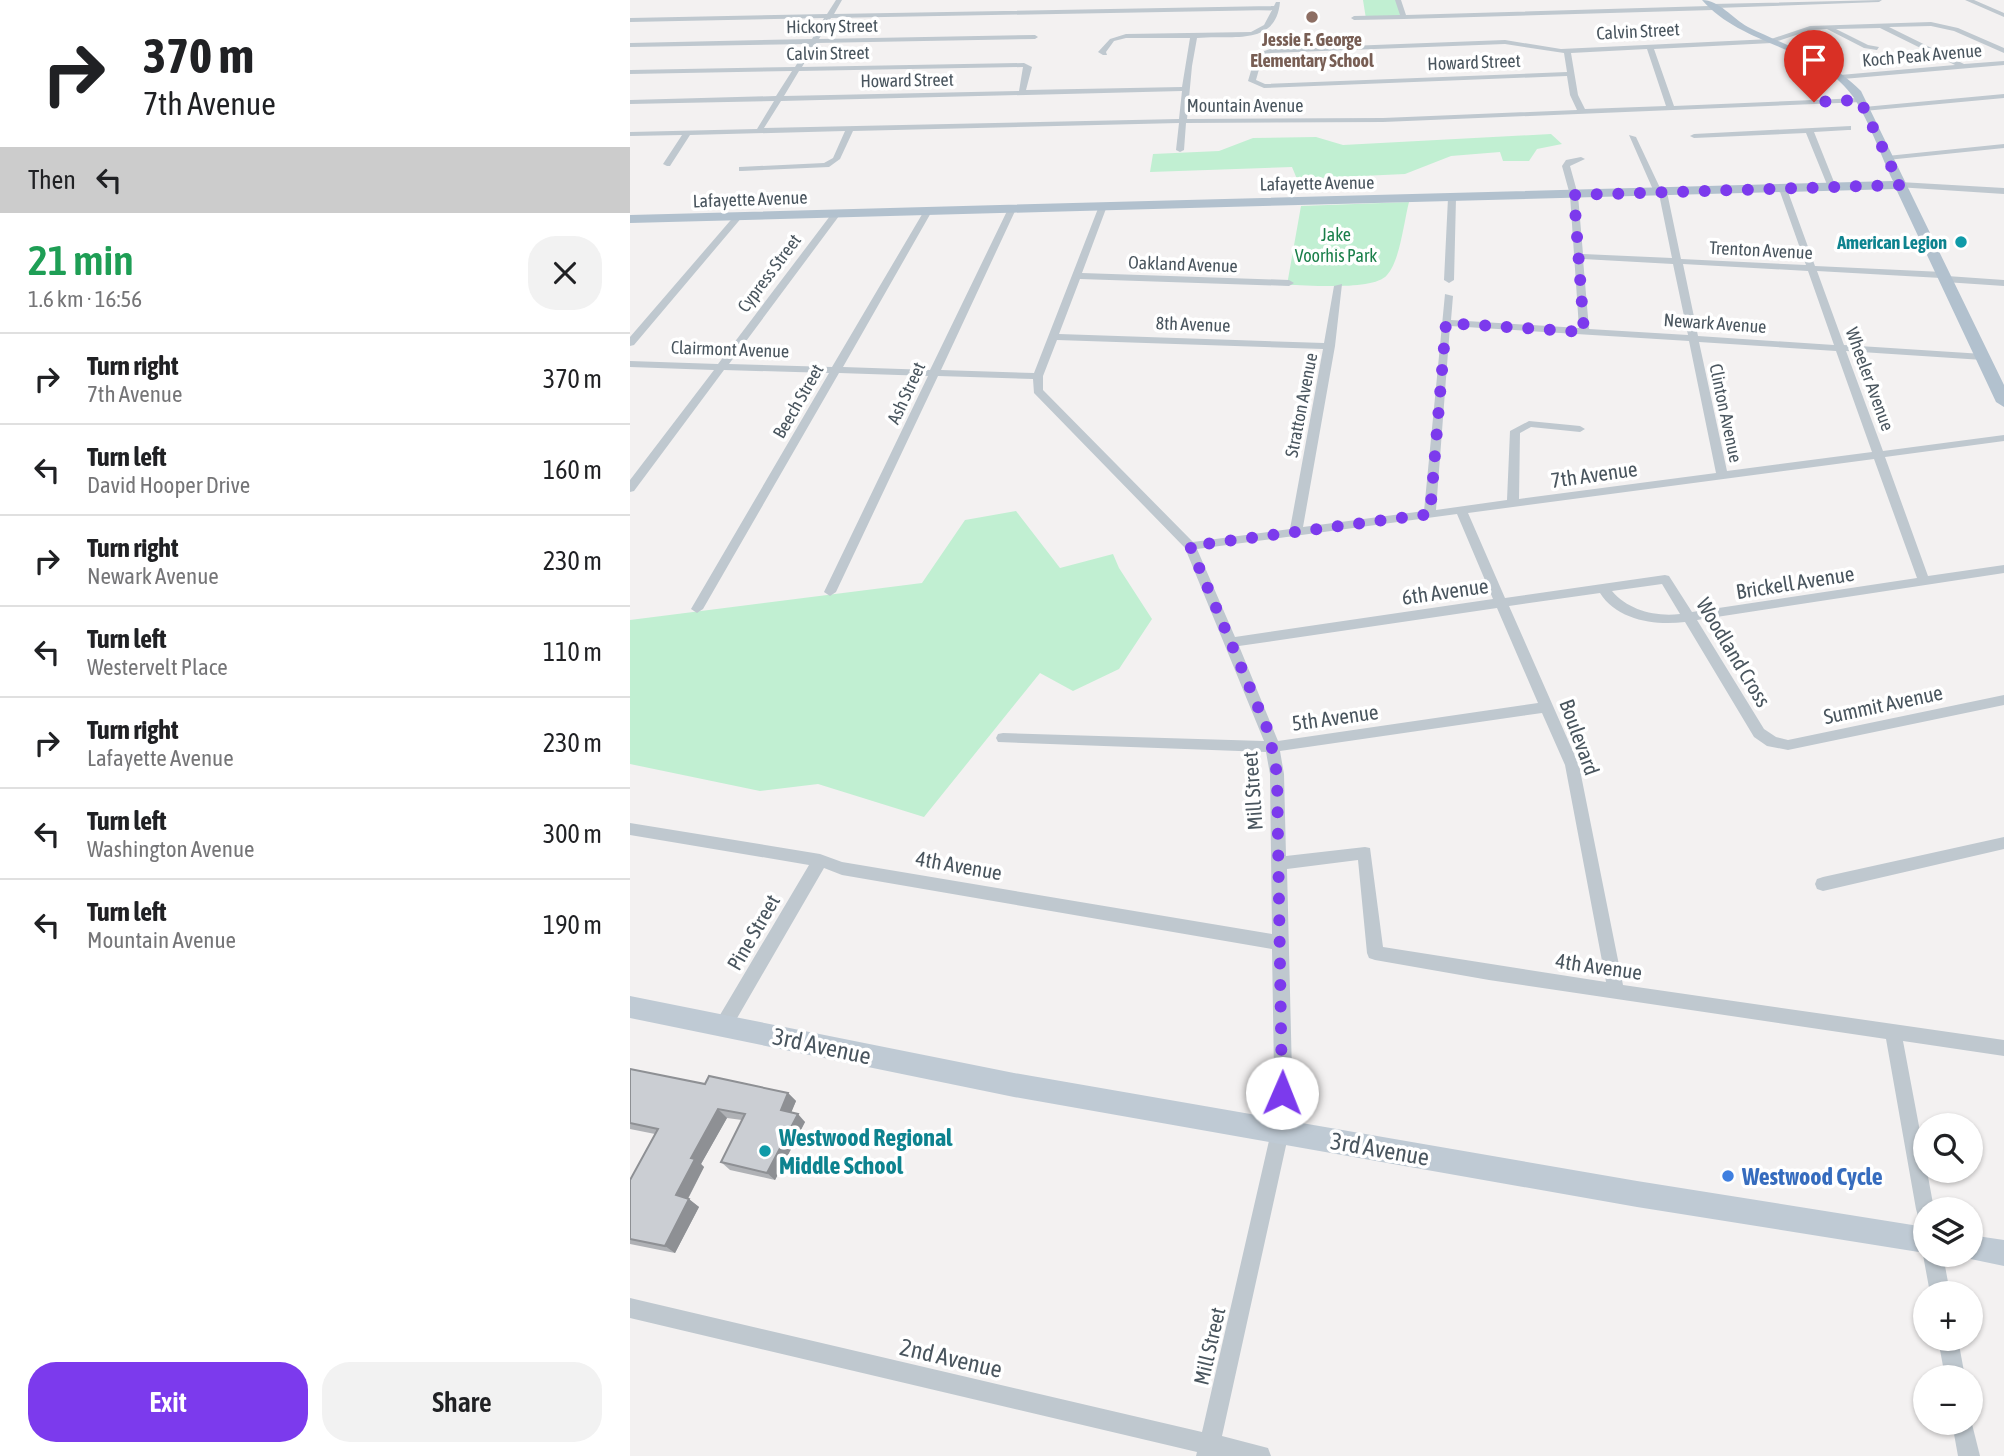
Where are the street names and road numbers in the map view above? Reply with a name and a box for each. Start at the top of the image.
street label: Hickory Street [786,15,878,37]
street label: Calvin Street [1596,18,1680,44]
street label: Koch Peak Avenue [1861,39,1983,71]
street label: Calvin Street [786,42,870,64]
street label: Howard Street [1427,50,1521,74]
street label: Howard Street [860,69,954,91]
street label: Mountain Avenue [1187,95,1303,116]
street label: Lafayette Avenue [1259,172,1375,194]
street label: Lafayette Avenue [692,187,808,211]
street label: Cypress Street [733,230,805,316]
street label: Trenton Avenue [1709,237,1813,263]
street label: Oakland Avenue [1128,252,1238,276]
street label: Newark Avenue [1663,309,1767,337]
street label: 8th Avenue [1155,312,1231,336]
street label: Wheeler Avenue [1842,324,1898,434]
street label: Clairmont Avenue [671,336,789,362]
street label: Stratton Avenue [1281,351,1321,459]
street label: Ash Street [883,359,929,427]
street label: Beech Street [768,360,828,442]
street label: Clinton Avenue [1705,362,1747,464]
street label: 7th Avenue [1549,456,1639,492]
street label: Brickell Avenue [1734,561,1856,603]
street label: 6th Avenue [1400,573,1490,609]
street label: Woodland Cross [1692,593,1776,711]
street label: Summit Avenue [1821,680,1945,728]
street label: Boulevard [1555,696,1605,778]
street label: 5th Avenue [1290,699,1380,735]
street label: Mill Street [1237,751,1267,831]
street label: 4th Avenue [914,846,1004,884]
street label: Pine Street [722,890,784,974]
street label: 4th Avenue [1554,948,1644,984]
street label: 3rd Avenue [771,1022,873,1070]
street label: 3rd Avenue [1329,1127,1431,1171]
street label: Mill Street [1188,1305,1230,1387]
street label: 2nd Avenue [897,1333,1005,1383]

